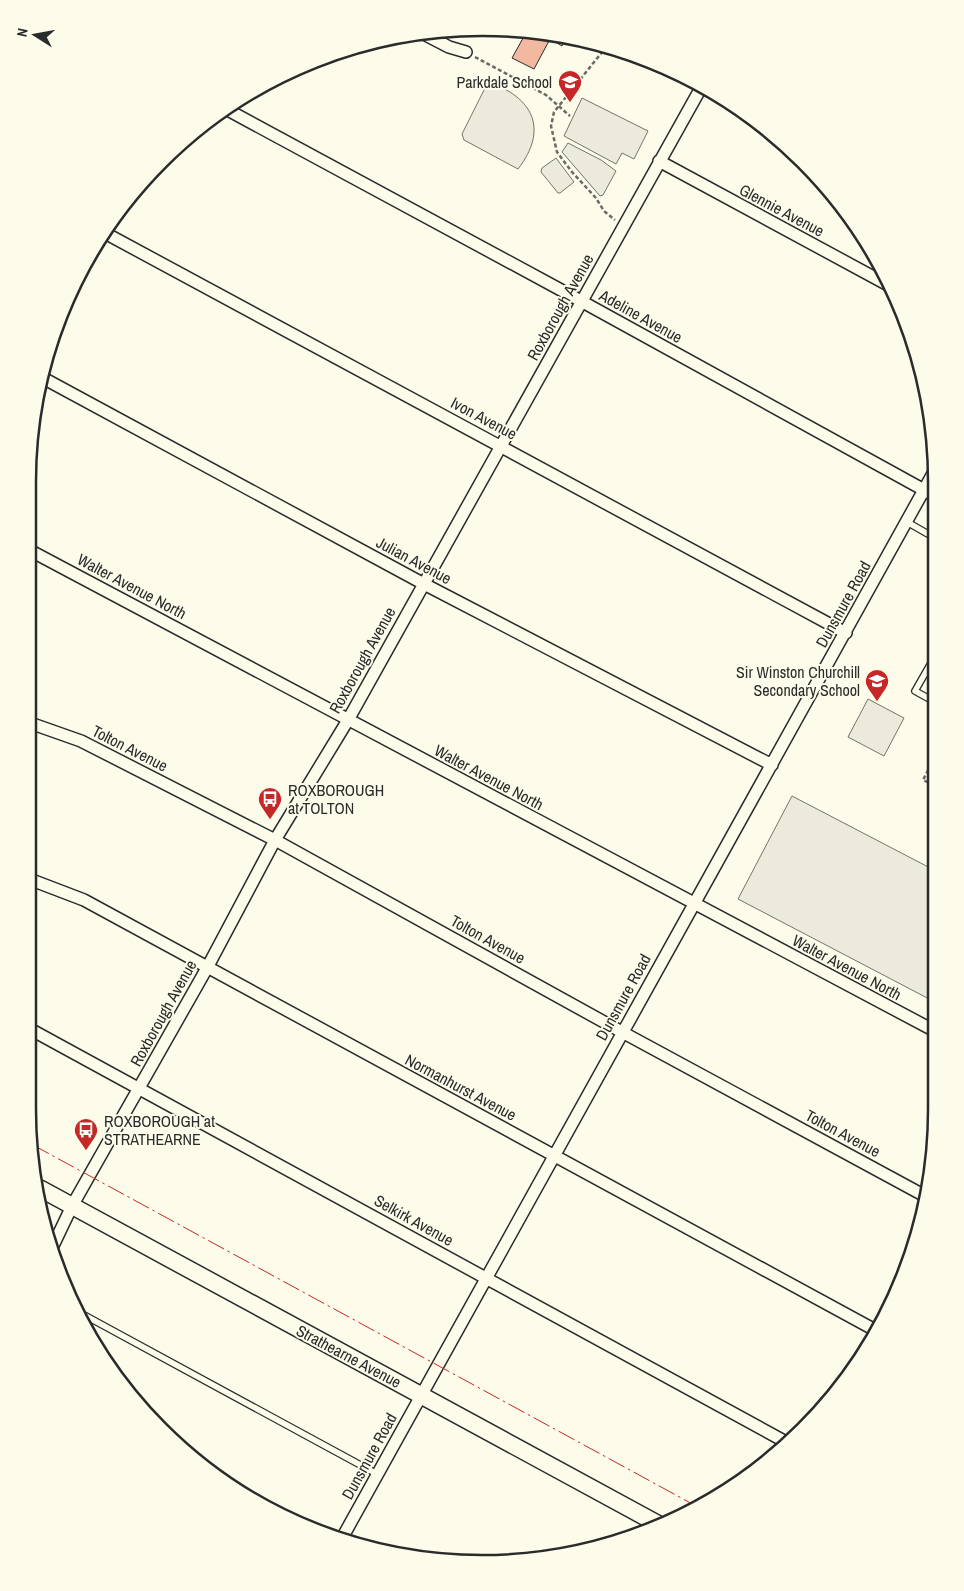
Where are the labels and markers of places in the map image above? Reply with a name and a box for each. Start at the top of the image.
school or university icon: Parkdale School [557,69,583,103]
place label: Parkdale School [456,71,552,93]
place label: Sir Winston Churchill Secondary School [736,661,860,701]
school or university icon: Sir Winston Churchill Secondary School [864,668,890,702]
place label: ROXBOROUGH at TOLTON [288,779,384,819]
bus stop icon: ROXBOROUGH at TOLTON [257,786,283,820]
place label: ROXBOROUGH at STRATHEARNE [104,1110,215,1150]
bus stop icon: ROXBOROUGH at STRATHEARNE [73,1117,99,1151]

